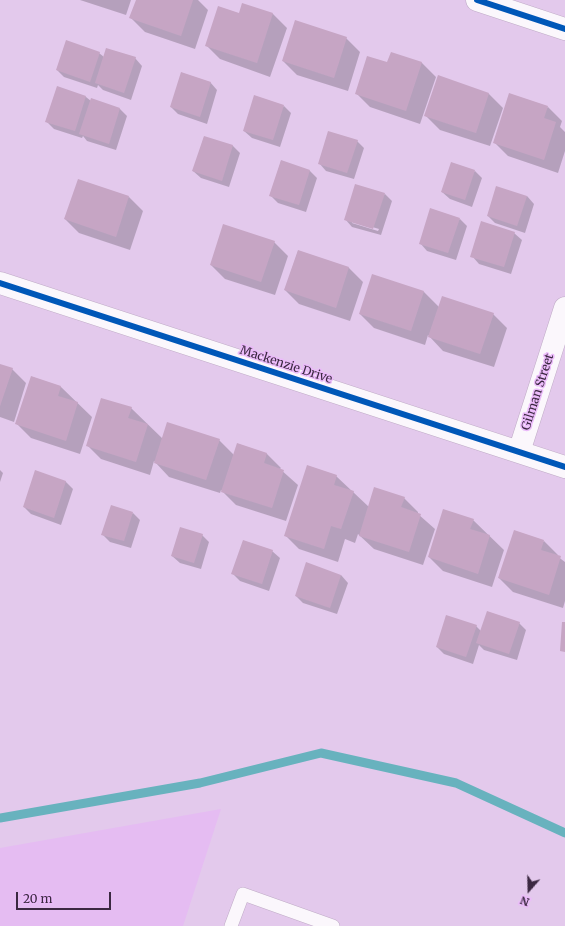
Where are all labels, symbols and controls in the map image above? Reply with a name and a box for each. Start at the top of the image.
street label: Mackenzie Drive [238,343,334,387]
street label: Gilman Street [519,352,557,432]
north arrow [509,870,549,910]
scale bar [18,884,113,910]
text: 20 m [23,891,52,906]
text: N [518,893,531,909]

